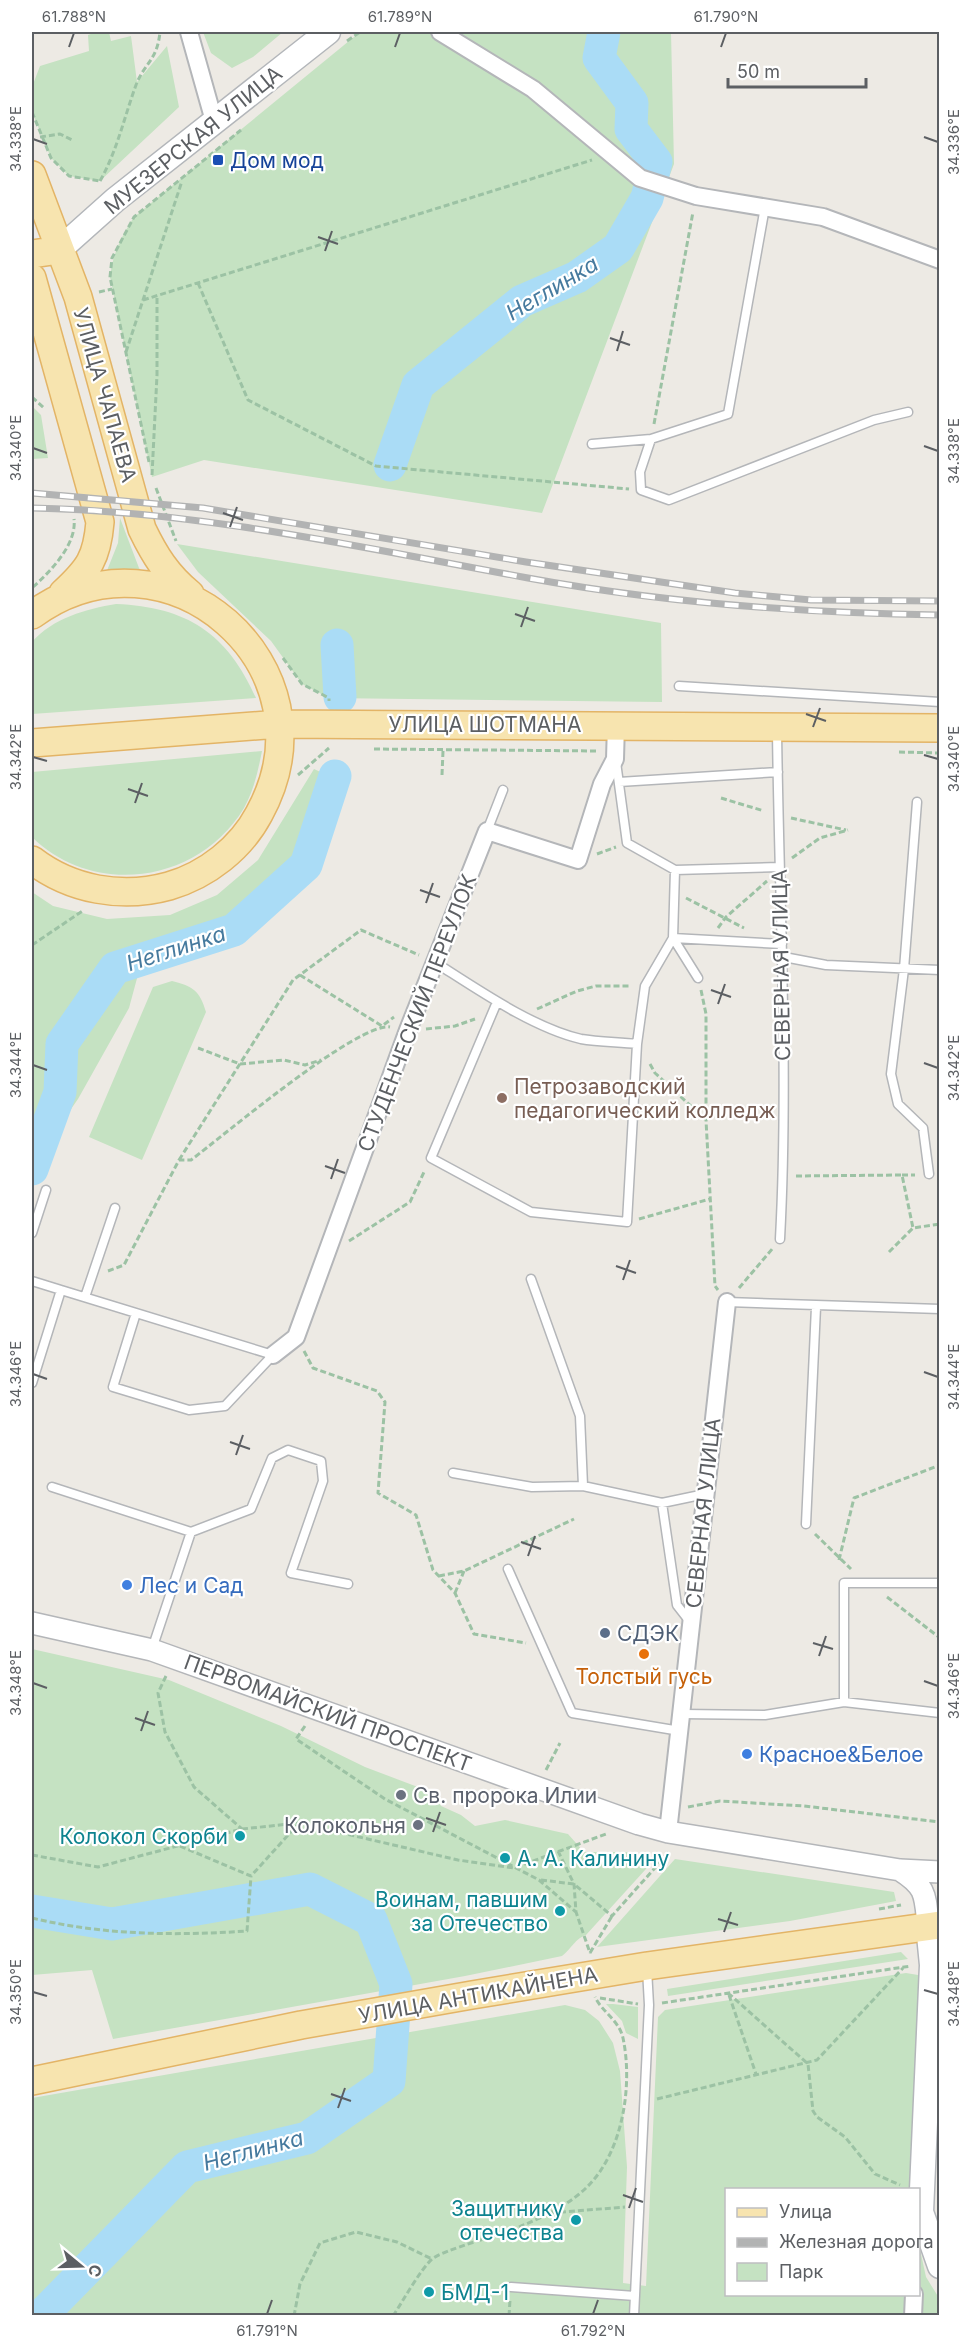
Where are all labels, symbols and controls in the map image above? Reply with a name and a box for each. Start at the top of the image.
text: 61.788°N [42,7,106,26]
text: 61.789°N [368,7,432,26]
text: 61.790°N [694,7,758,26]
scale bar [728,51,866,89]
street label: МУЕЗЕРСКАЯ УЛИЦА [99,61,287,219]
text: 50 m [737,61,780,82]
text: 34.338°E [6,106,25,172]
text: 34.336°E [944,109,963,175]
place label: Дом мод [230,148,324,173]
marker: Дом мод [211,153,225,167]
water label: Неглинка [501,250,603,326]
street label: УЛИЦА ЧАПАЕВА [68,305,142,485]
text: 34.340°E [6,415,25,481]
text: 34.338°E [944,418,963,484]
street label: УЛИЦА ШОТМАНА [389,712,581,737]
text: 34.342°E [6,724,25,790]
text: 34.340°E [944,726,963,792]
street label: СЕВЕРНАЯ УЛИЦА [767,869,795,1061]
street label: СТУДЕНЧЕСКИЙ ПЕРЕУЛОК [352,870,482,1155]
water label: Неглинка [123,920,229,976]
text: 34.344°E [6,1032,25,1098]
text: 34.342°E [944,1035,963,1101]
place label: Петрозаводский педагогический колледж [514,1074,775,1123]
marker: Петрозаводский педагогический колледж [495,1091,509,1105]
text: 34.346°E [6,1341,25,1407]
text: 34.344°E [944,1344,963,1410]
street label: СЕВЕРНАЯ УЛИЦА [681,1416,725,1610]
place label: Лес и Сад [139,1573,244,1598]
marker: Лес и Сад [120,1578,134,1592]
place label: СДЭК [617,1621,679,1646]
marker: СДЭК [598,1626,612,1640]
marker: Толстый гусь [637,1647,651,1661]
street label: ПЕРВОМАЙСКИЙ ПРОСПЕКТ [181,1648,475,1777]
text: 34.348°E [6,1650,25,1716]
text: 34.346°E [944,1653,963,1719]
place label: Толстый гусь [575,1664,713,1689]
place label: Красное&Белое [759,1742,923,1767]
marker: Красное&Белое [740,1747,754,1761]
place label: Св. пророка Илии [413,1783,597,1808]
marker: Св. пророка Илии [394,1788,408,1802]
place label: Колокольня [284,1813,406,1838]
marker: Колокольня [411,1818,425,1832]
place label: Колокол Скорби [59,1824,228,1849]
marker: Колокол Скорби [233,1829,247,1843]
place label: А. А. Калинину [517,1846,670,1871]
marker: А. А. Калинину [498,1851,512,1865]
place label: Воинам, павшим за Отечество [375,1887,548,1936]
marker: Воинам, павшим за Отечество [553,1904,567,1918]
text: 34.350°E [6,1959,25,2025]
street label: УЛИЦА АНТИКАЙНЕНА [356,1961,600,2028]
text: 34.348°E [944,1961,963,2027]
water label: Неглинка [200,2124,306,2176]
legend [725,2188,920,2296]
place label: Защитнику отечества [451,2196,564,2245]
text: Улица [779,2201,832,2222]
marker: Защитнику отечества [569,2213,583,2227]
text: Железная дорога [779,2231,934,2252]
north arrow [51,2236,111,2296]
text: Парк [779,2261,824,2282]
text: С [84,2262,107,2280]
place label: БМД-1 [441,2280,509,2305]
marker: БМД-1 [422,2285,436,2299]
text: 61.791°N [236,2321,298,2340]
text: 61.792°N [561,2321,625,2340]

